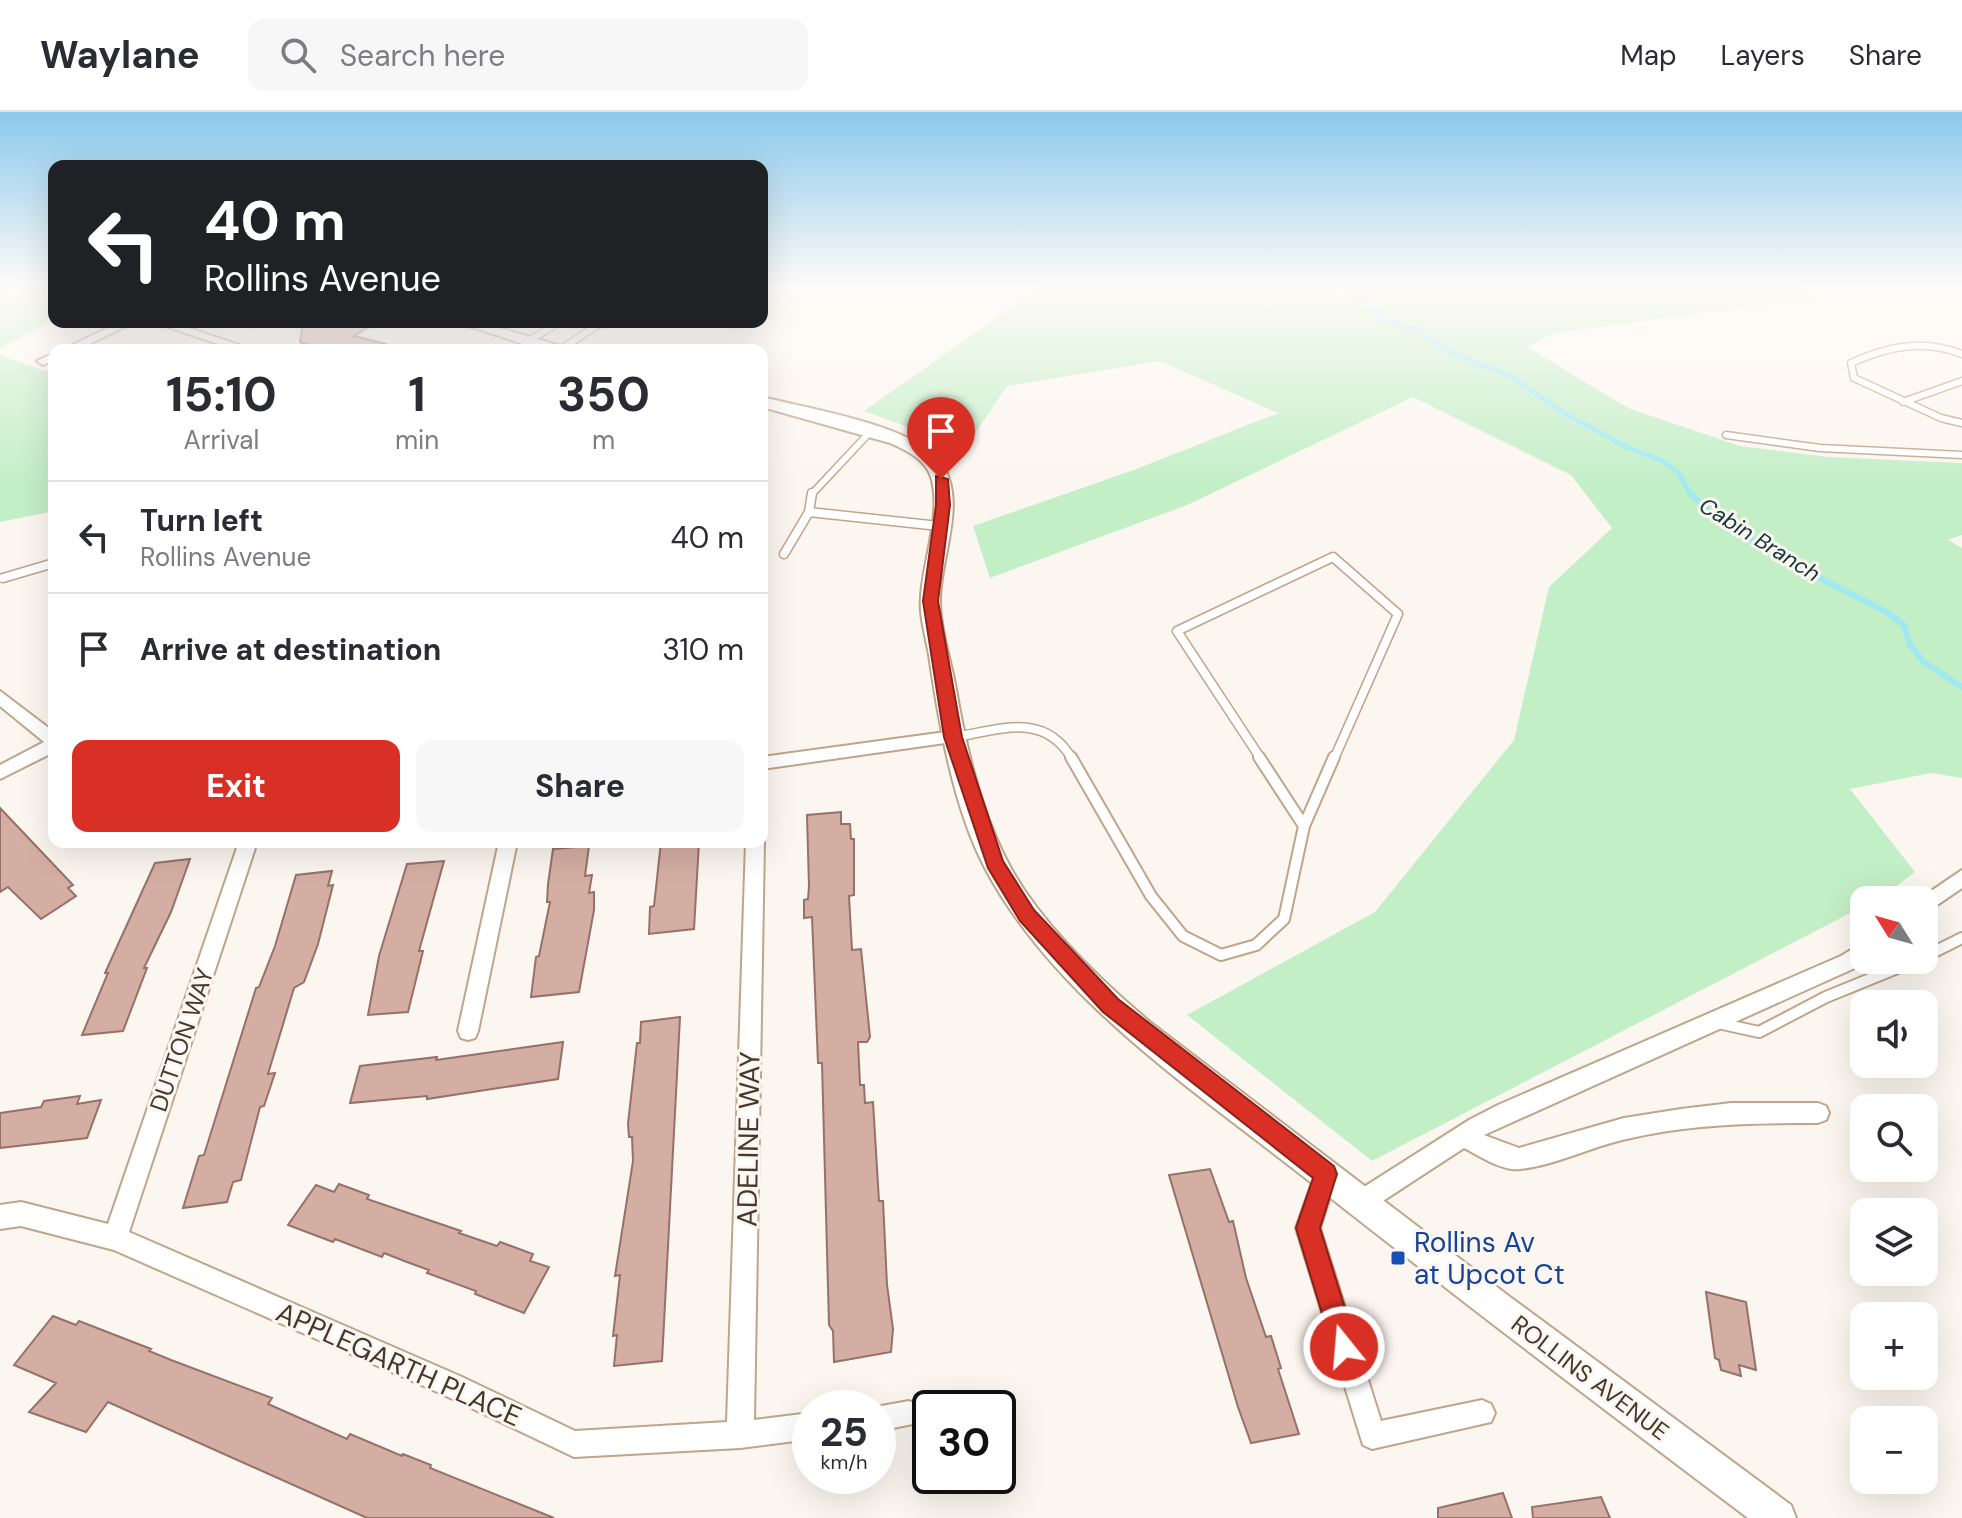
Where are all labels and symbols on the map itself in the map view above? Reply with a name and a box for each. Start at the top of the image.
pin [907,397,975,479]
water label: Cabin Branch [1694,491,1826,588]
north arrow [1850,886,1938,974]
street label: DUTTON WAY [143,964,221,1116]
street label: ADELINE WAY [728,1051,769,1227]
place label: Rollins Av at Upcot Ct [1414,1224,1565,1293]
marker: Rollins Av at Upcot Ct [1389,1249,1407,1267]
street label: APPLEGARTH PLACE [270,1294,527,1435]
position arrow [1302,1305,1386,1389]
street label: ROLLINS AVENUE [1505,1308,1675,1447]
speed limit sign: 30 [912,1390,1016,1494]

